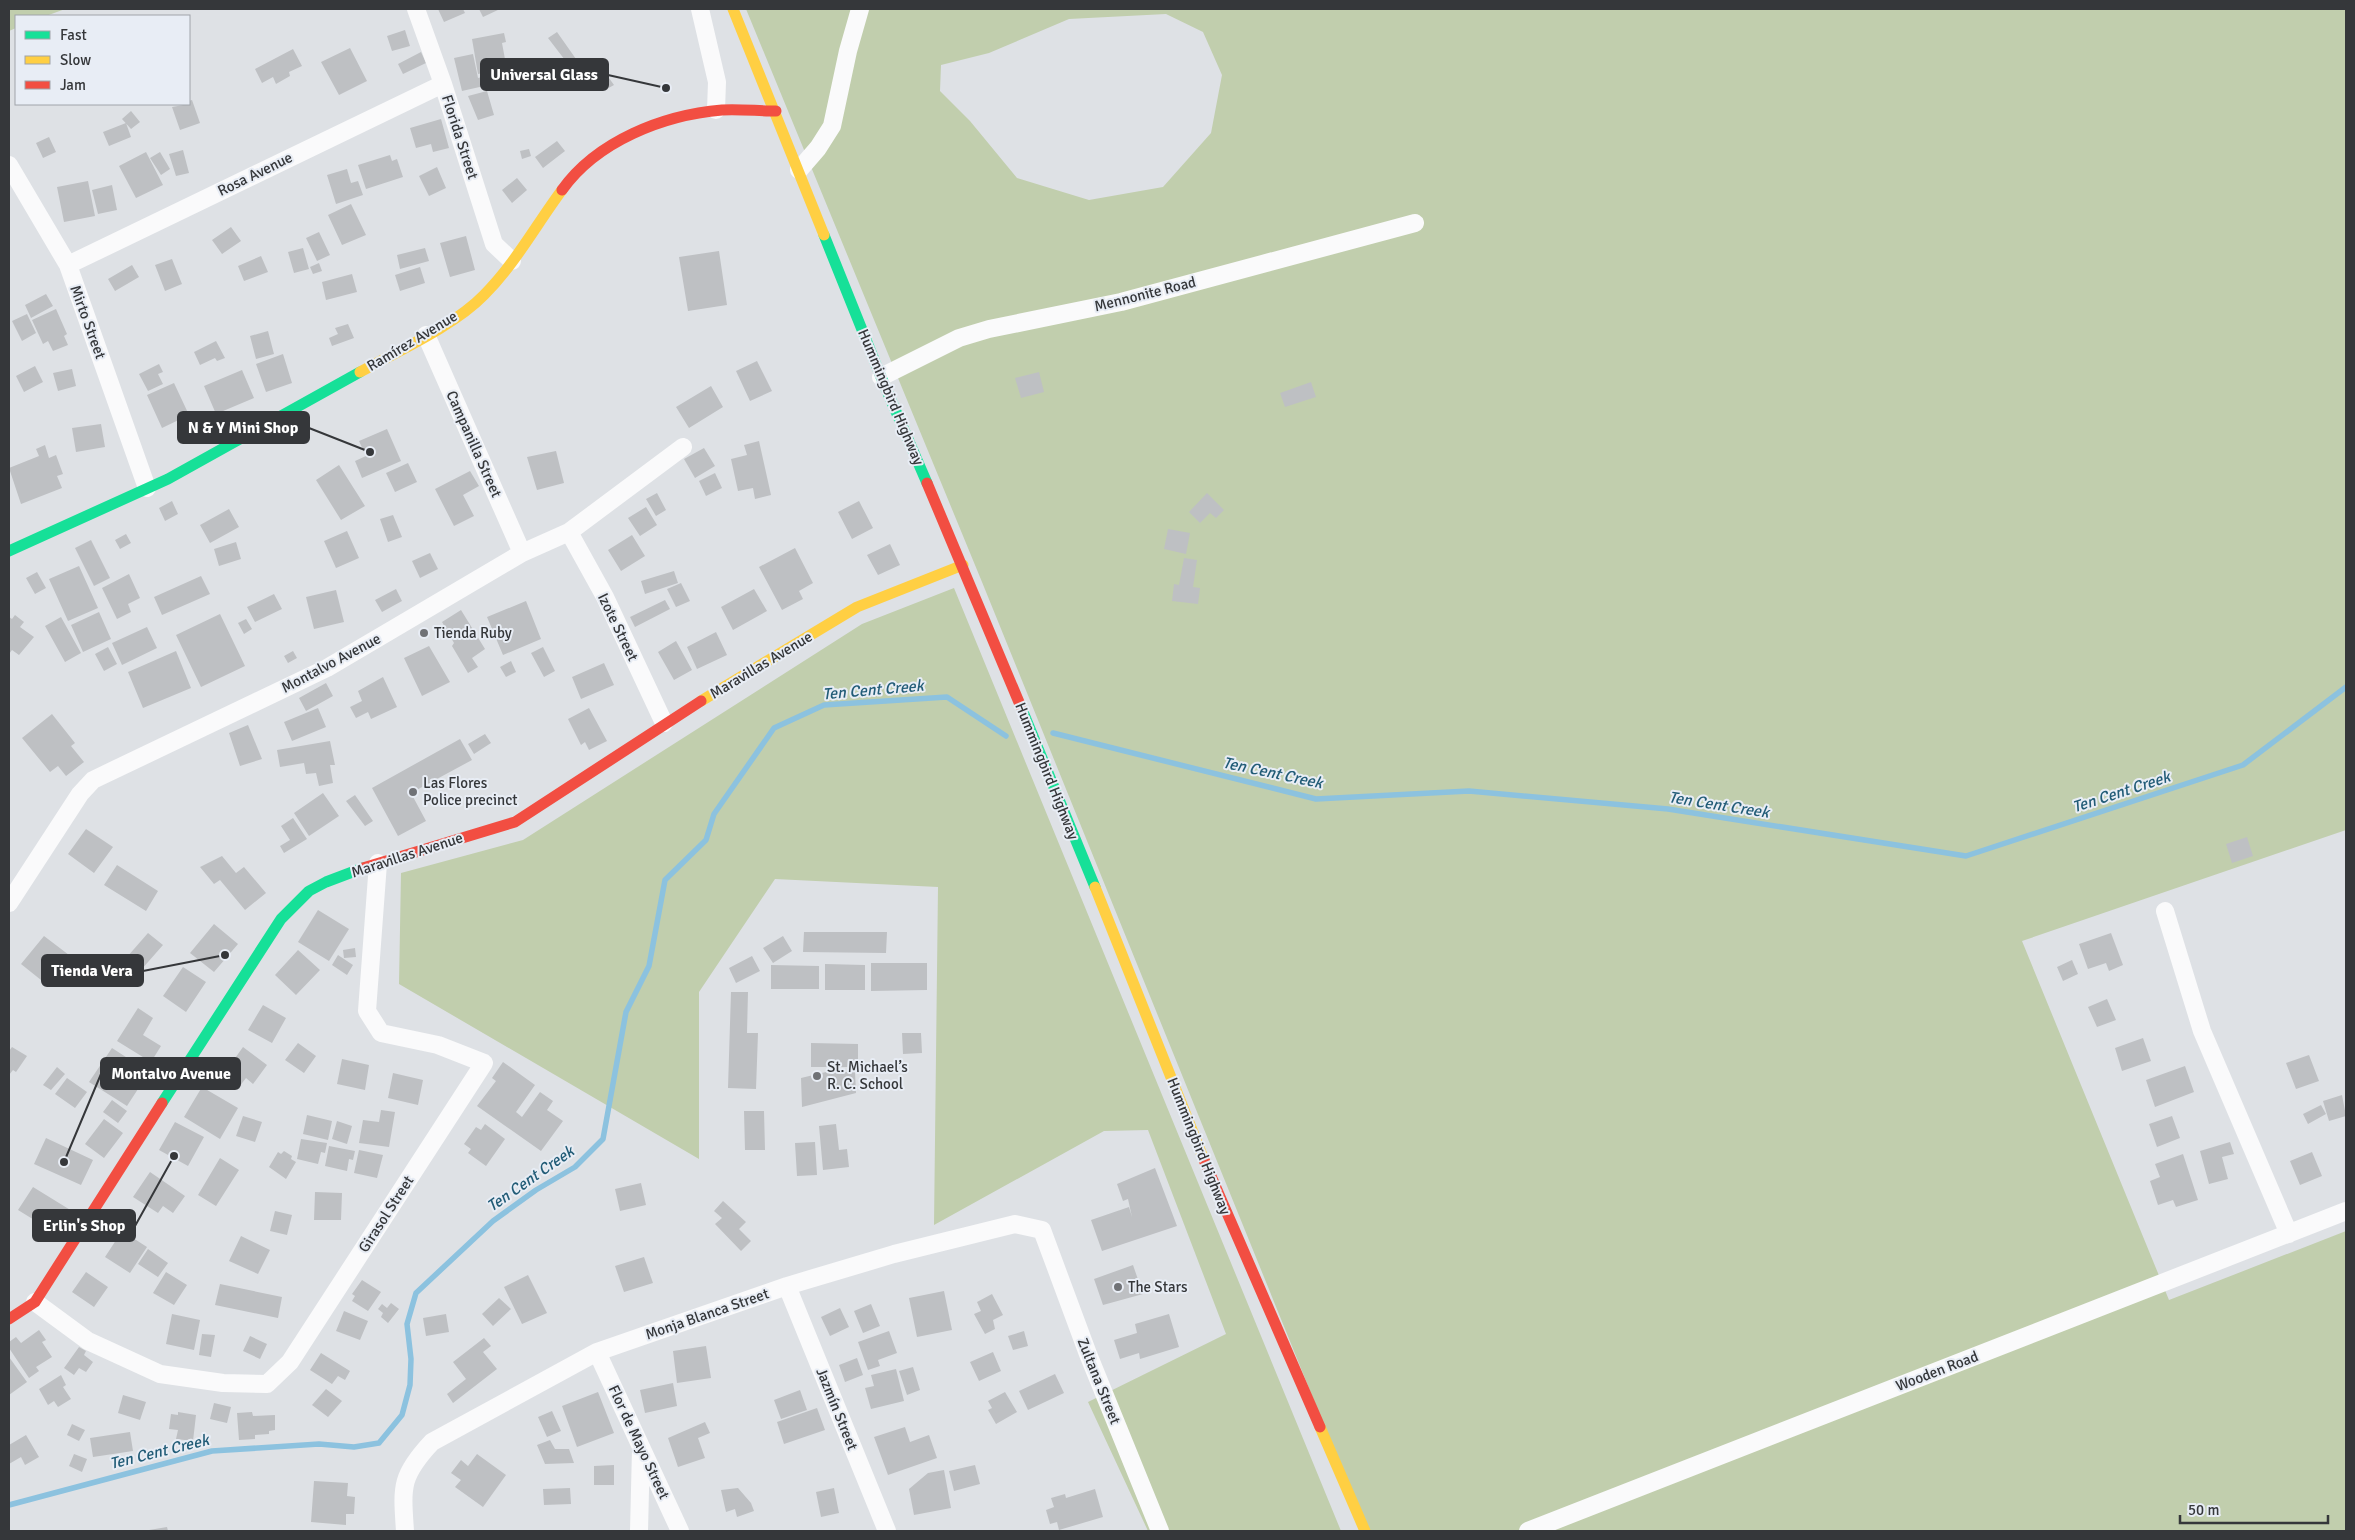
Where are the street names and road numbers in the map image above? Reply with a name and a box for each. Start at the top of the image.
street label: Florida Street [438,93,482,181]
street label: Rosa Avenue [215,148,295,200]
street label: Mennonite Road [1092,273,1198,315]
street label: Mirto Street [66,283,110,361]
street label: Ramírez Avenue [364,307,460,375]
street label: Hummingbird Highway [854,326,928,468]
street label: Campanilla Street [442,388,506,500]
street label: Izote Street [594,590,642,664]
street label: Maravillas Avenue [707,627,815,703]
street label: Montalvo Avenue [278,629,384,697]
street label: Hummingbird Highway [1011,700,1083,842]
street label: Maravillas Avenue [349,828,465,882]
street label: Hummingbird Highway [1163,1075,1235,1217]
street label: Girasol Street [355,1172,417,1256]
street label: Monja Blanca Street [643,1284,771,1344]
street label: Zultana Street [1074,1335,1124,1427]
street label: Wooden Road [1893,1347,1981,1395]
street label: Jazmín Street [812,1365,862,1453]
street label: Flor de Mayo Street [605,1382,673,1502]

